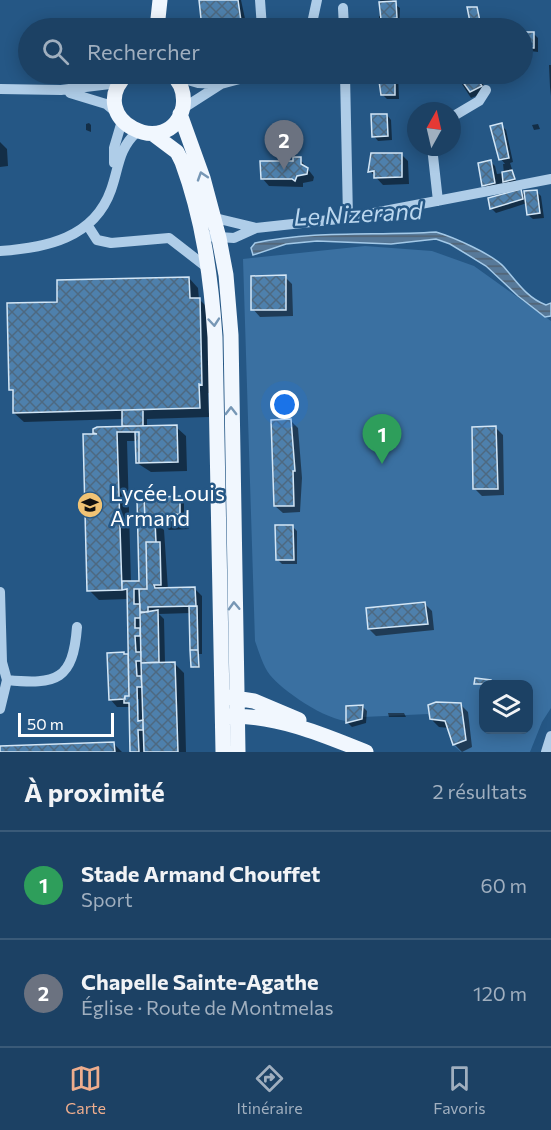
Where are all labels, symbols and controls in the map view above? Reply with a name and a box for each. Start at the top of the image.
search box [18,18,533,84]
icon: search [39,35,72,68]
text: Rechercher [87,38,200,65]
north arrow [407,102,461,156]
pin: 2 [264,120,304,170]
one-way arrow [197,171,209,182]
water label: Le Nizerand [293,195,424,231]
one-way arrow [207,318,220,327]
your location [270,390,299,419]
one-way arrow [225,406,237,415]
pin: 1 [362,414,401,464]
place label: Lycée Louis Armand [110,479,225,531]
school or university icon: Lycée Louis Armand [75,490,105,520]
one-way arrow [228,601,241,610]
map controls [479,680,533,734]
button: layers [479,680,533,734]
scale bar [18,710,114,738]
text: 50 m [27,714,64,733]
text: À proximité [24,776,165,807]
text: 2 résultats [433,779,527,803]
text: Stade Armand Chouffet [81,860,320,887]
text: 1 [39,873,48,897]
text: 60 m [481,873,527,897]
text: Sport [81,887,133,911]
text: Chapelle Sainte-Agathe [81,968,319,995]
text: 2 [38,981,49,1005]
text: 120 m [473,981,527,1005]
text: Église · Route de Montmelas [81,995,334,1019]
tab: Carte [65,1062,106,1117]
tab: Itinéraire [237,1062,303,1117]
tab: Favoris [433,1062,486,1117]

